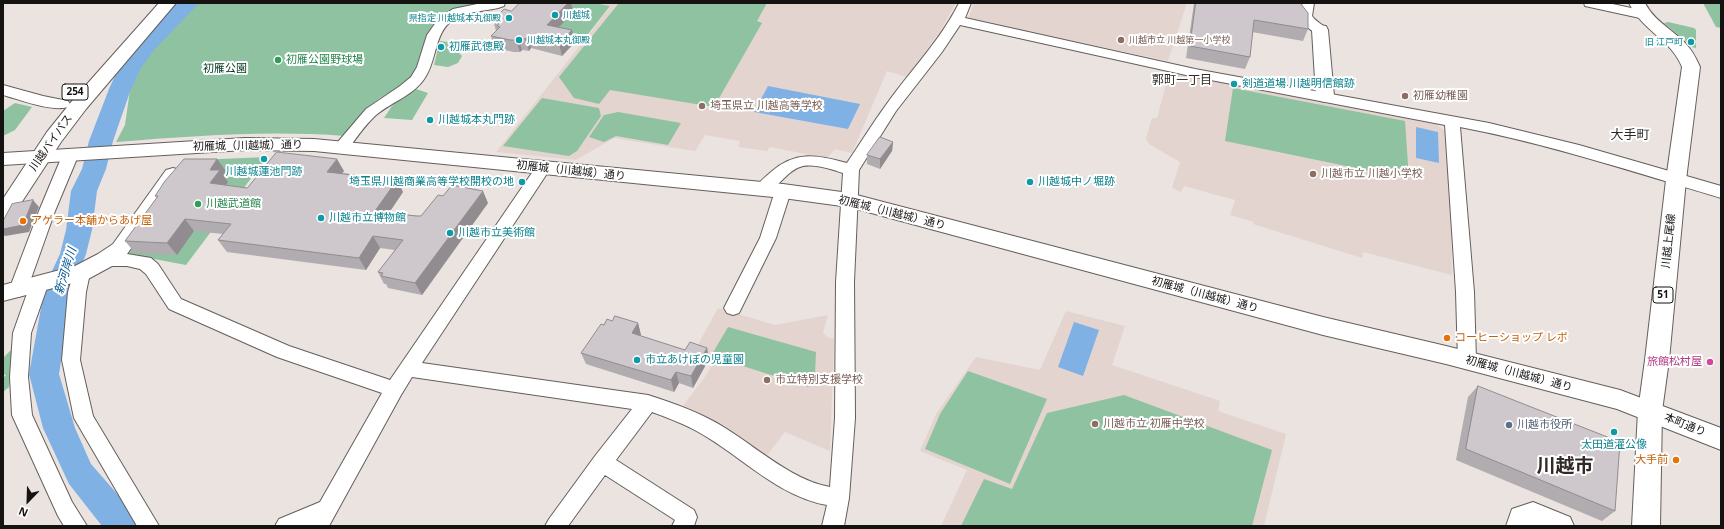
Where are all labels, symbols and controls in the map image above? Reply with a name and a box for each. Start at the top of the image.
marker: 川越城 [550,10,560,20]
place label: 川越城 [563,10,590,20]
place label: 県指定 川越城本丸御殿 [409,13,501,23]
marker: 県指定 川越城本丸御殿 [504,13,514,23]
marker: 川越城本丸御殿 [514,35,524,45]
place label: 川越城本丸御殿 [527,35,590,45]
marker: 川越市立 川越第一小学校 [1116,35,1126,45]
place label: 川越市立 川越第一小学校 [1129,35,1230,45]
place label: 旧 江戸町 [1645,37,1683,47]
marker: 旧 江戸町 [1686,37,1696,47]
place label: 初雁武徳殿 [449,40,504,54]
marker: 初雁武徳殿 [436,42,446,52]
place label: 初雁公園野球場 [286,53,363,67]
marker: 初雁公園野球場 [273,55,283,65]
park label: 初雁公園 [203,62,247,76]
district label: 郭町一丁目 [1152,74,1212,88]
place label: 剣道道場 川越明信館跡 [1242,77,1355,91]
marker: 剣道道場 川越明信館跡 [1229,79,1239,89]
road number: 254 [62,84,88,100]
place label: 初雁幼稚園 [1413,89,1468,103]
marker: 初雁幼稚園 [1400,91,1410,101]
place label: 埼玉県立 川越高等学校 [710,99,823,113]
marker: 埼玉県立 川越高等学校 [697,101,707,111]
street label: 川越バイパス [27,112,75,174]
place label: 川越城本丸門跡 [438,113,515,127]
marker: 川越城本丸門跡 [425,115,435,125]
district label: 大手町 [1611,127,1649,143]
street label: 初雁城（川越城）通り [193,138,303,154]
marker: 川越城蓮池門跡 [259,154,269,164]
street label: 初雁城（川越城）通り [516,159,626,183]
place label: 川越城蓮池門跡 [226,165,302,179]
place label: 川越市立 川越小学校 [1321,167,1423,181]
marker: 川越市立 川越小学校 [1308,169,1318,179]
place label: 埼玉県川越商業高等学校開校の地 [349,175,514,189]
place label: 川越城中ノ堀跡 [1038,175,1115,189]
marker: 埼玉県川越商業高等学校開校の地 [517,177,527,187]
marker: 川越城中ノ堀跡 [1025,177,1035,187]
street label: 初雁城（川越城）通り [837,193,947,233]
place label: 川越武道館 [206,197,261,211]
marker: 川越武道館 [193,199,203,209]
place label: 川越市立博物館 [329,211,406,225]
marker: 川越市立博物館 [316,213,326,223]
street label: 川越上尾線 [1660,213,1678,269]
place label: アゲラー本舗からあげ屋 [31,214,152,228]
marker: アゲラー本舗からあげ屋 [18,216,28,226]
place label: 川越市立美術館 [458,226,535,240]
marker: 川越市立美術館 [445,228,455,238]
water label: 新河岸川 [52,246,80,296]
street label: 初雁城（川越城）通り [1150,274,1260,316]
road number: 51 [1653,287,1673,303]
place label: コーヒーショップ レポ [1455,331,1568,345]
marker: コーヒーショップ レポ [1442,333,1452,343]
place label: 市立あけぼの児童園 [645,353,744,367]
street label: 初雁城（川越城）通り [1464,353,1574,395]
marker: 市立あけぼの児童園 [632,355,642,365]
place label: 旅館松村屋 [1647,355,1702,369]
marker: 旅館松村屋 [1705,357,1715,367]
place label: 市立特別支援学校 [775,373,863,387]
marker: 市立特別支援学校 [762,375,772,385]
street label: 本町通り [1662,411,1708,439]
place label: 川越市立 初雁中学校 [1103,417,1205,431]
place label: 川越市役所 [1517,418,1572,432]
marker: 川越市立 初雁中学校 [1090,419,1100,429]
marker: 川越市役所 [1504,420,1514,430]
marker: 太田道灌公像 [1609,427,1619,437]
place label: 太田道灌公像 [1581,438,1647,452]
place label: 大手前 [1635,453,1668,467]
marker: 大手前 [1671,455,1681,465]
district label: 川越市 [1537,456,1593,478]
north arrow [8,481,48,521]
text: N [16,504,30,521]

